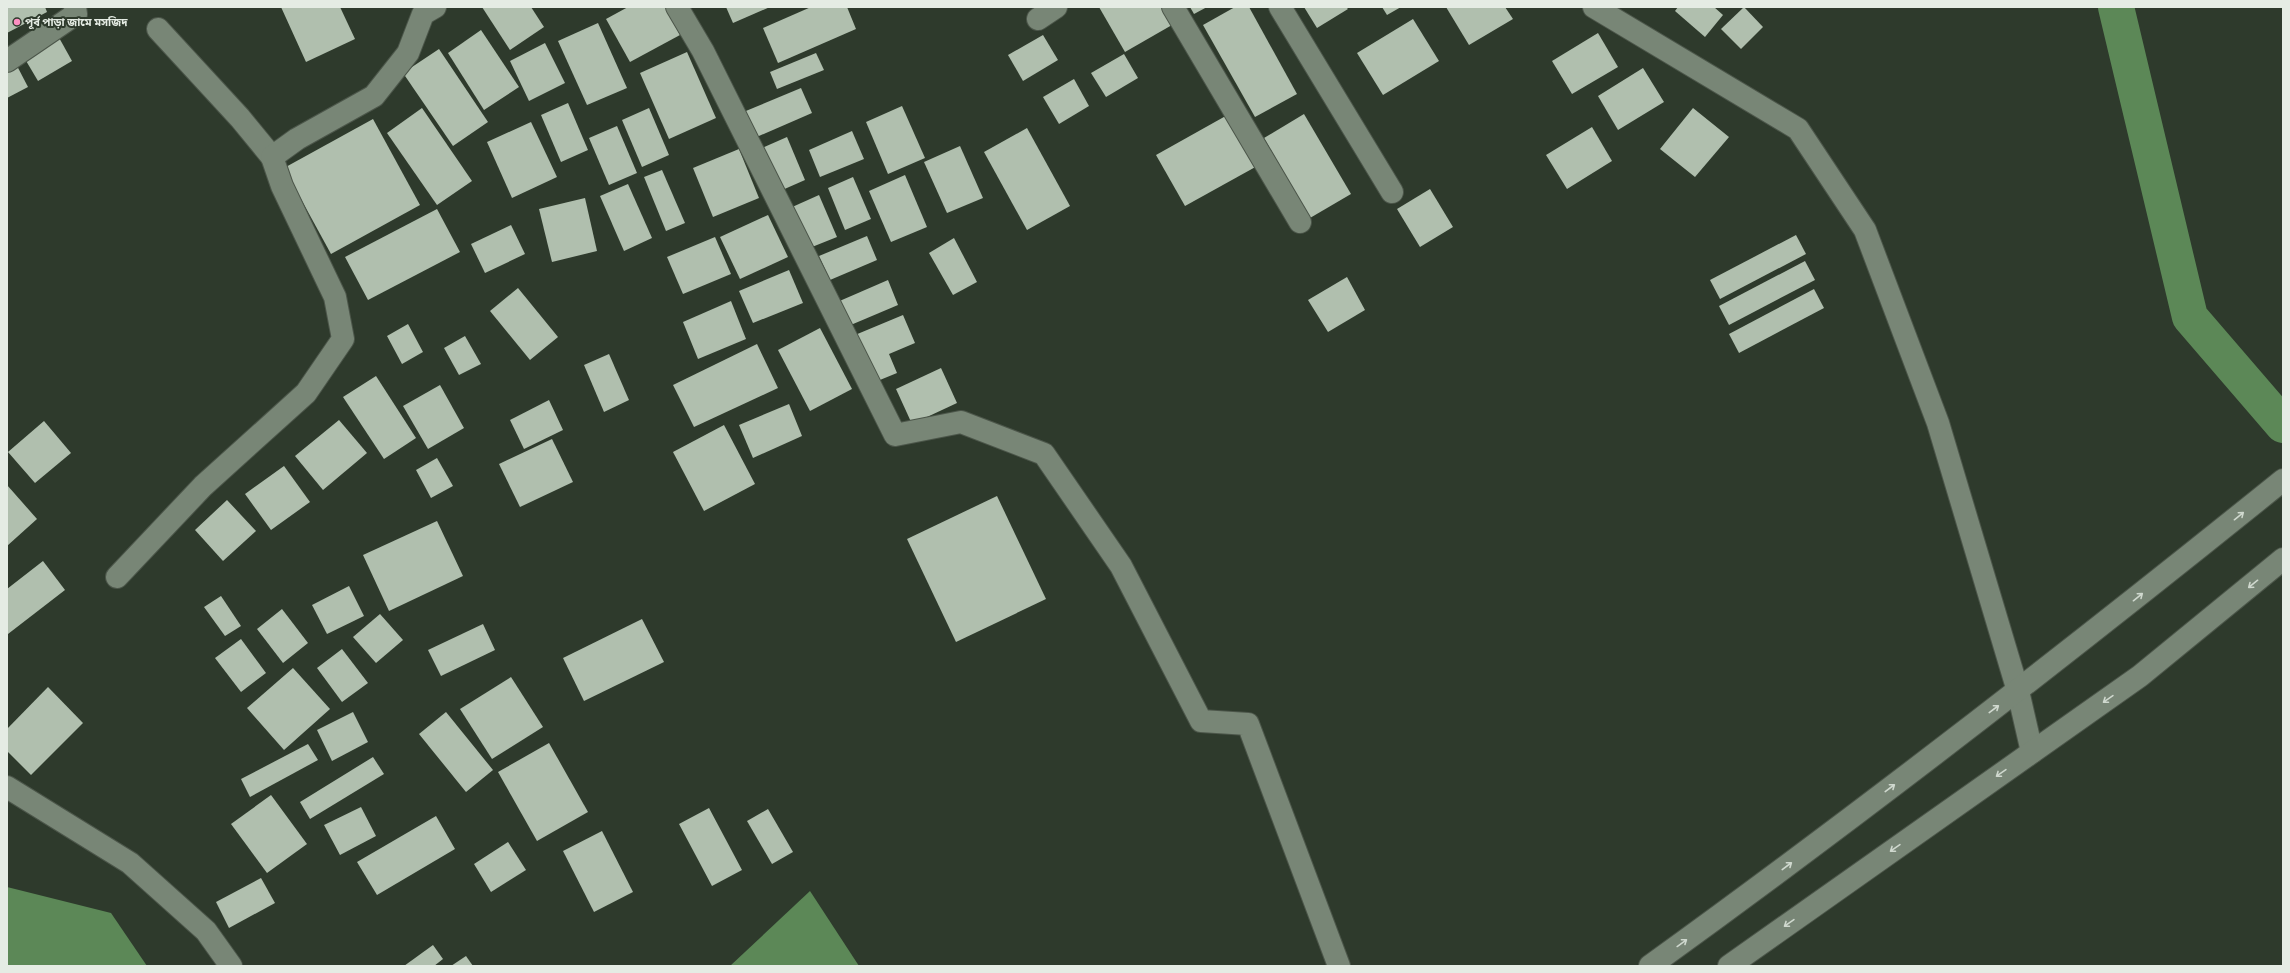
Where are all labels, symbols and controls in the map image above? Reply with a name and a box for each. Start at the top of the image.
place label: পূর্ব পাড়া জামে মসজিদ [25,15,128,30]
marker: পূর্ব পাড়া জামে মসজিদ [12,17,22,27]
one-way arrow [2234,511,2245,520]
one-way arrow [2247,580,2258,588]
one-way arrow [2133,593,2144,602]
one-way arrow [2103,695,2114,703]
one-way arrow [1988,705,1999,713]
one-way arrow [1996,769,2007,777]
one-way arrow [1885,783,1896,792]
one-way arrow [1890,844,1901,852]
one-way arrow [1781,862,1792,870]
one-way arrow [1784,919,1795,927]
one-way arrow [1676,939,1687,947]

